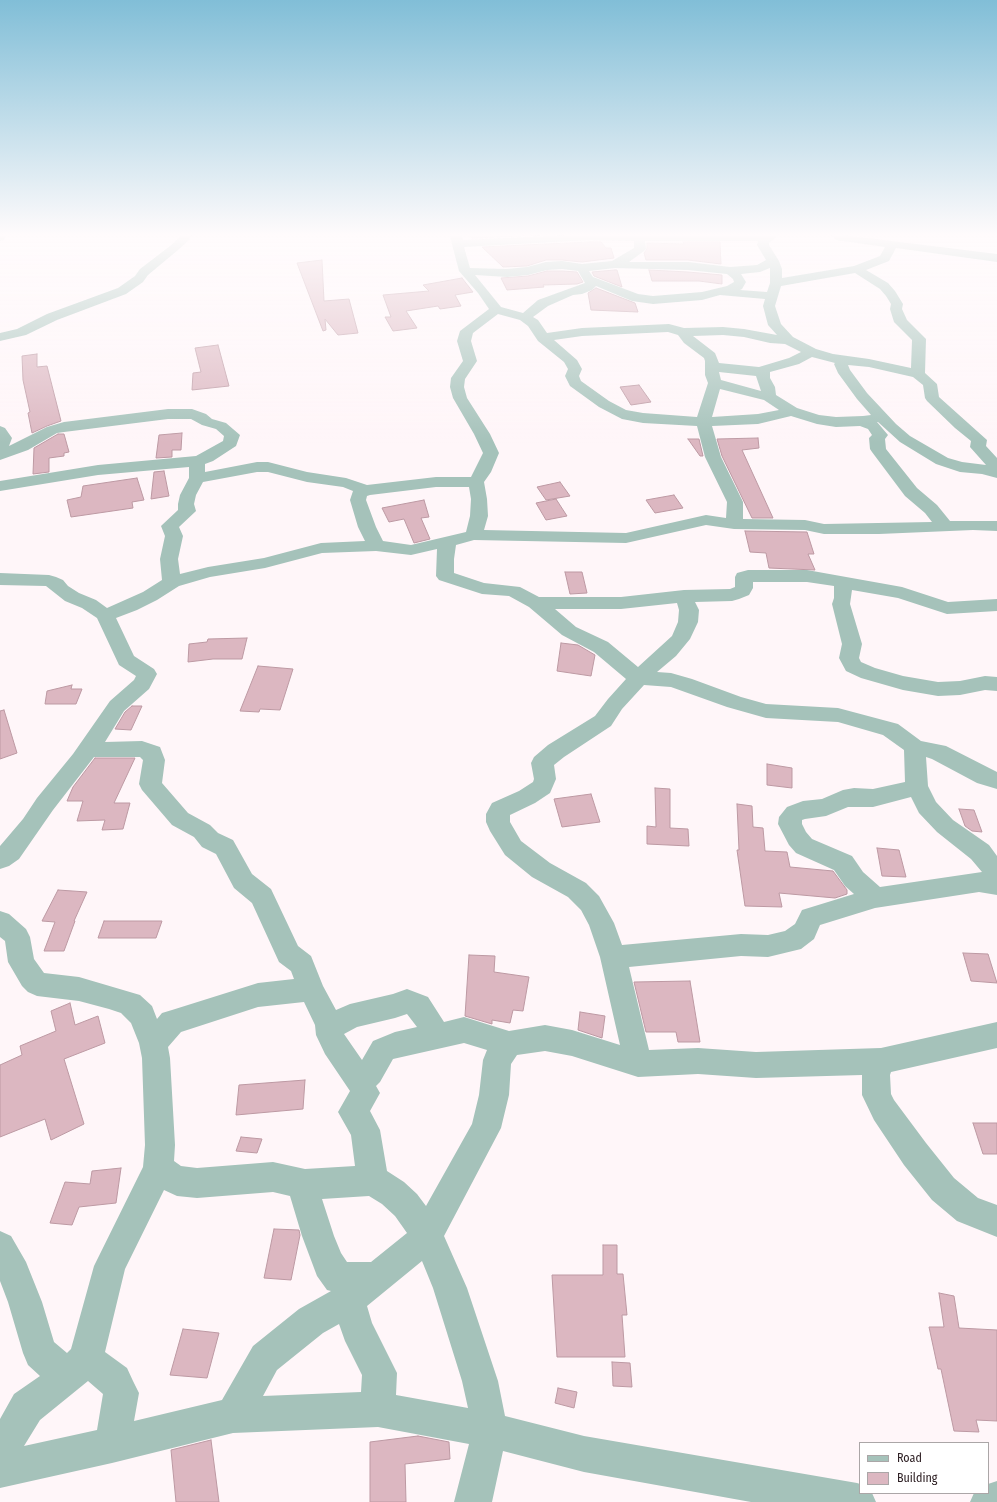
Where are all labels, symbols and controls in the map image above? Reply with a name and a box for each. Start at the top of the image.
legend [859,1442,989,1494]
text: Road [897,1451,922,1465]
text: Building [897,1471,937,1485]

